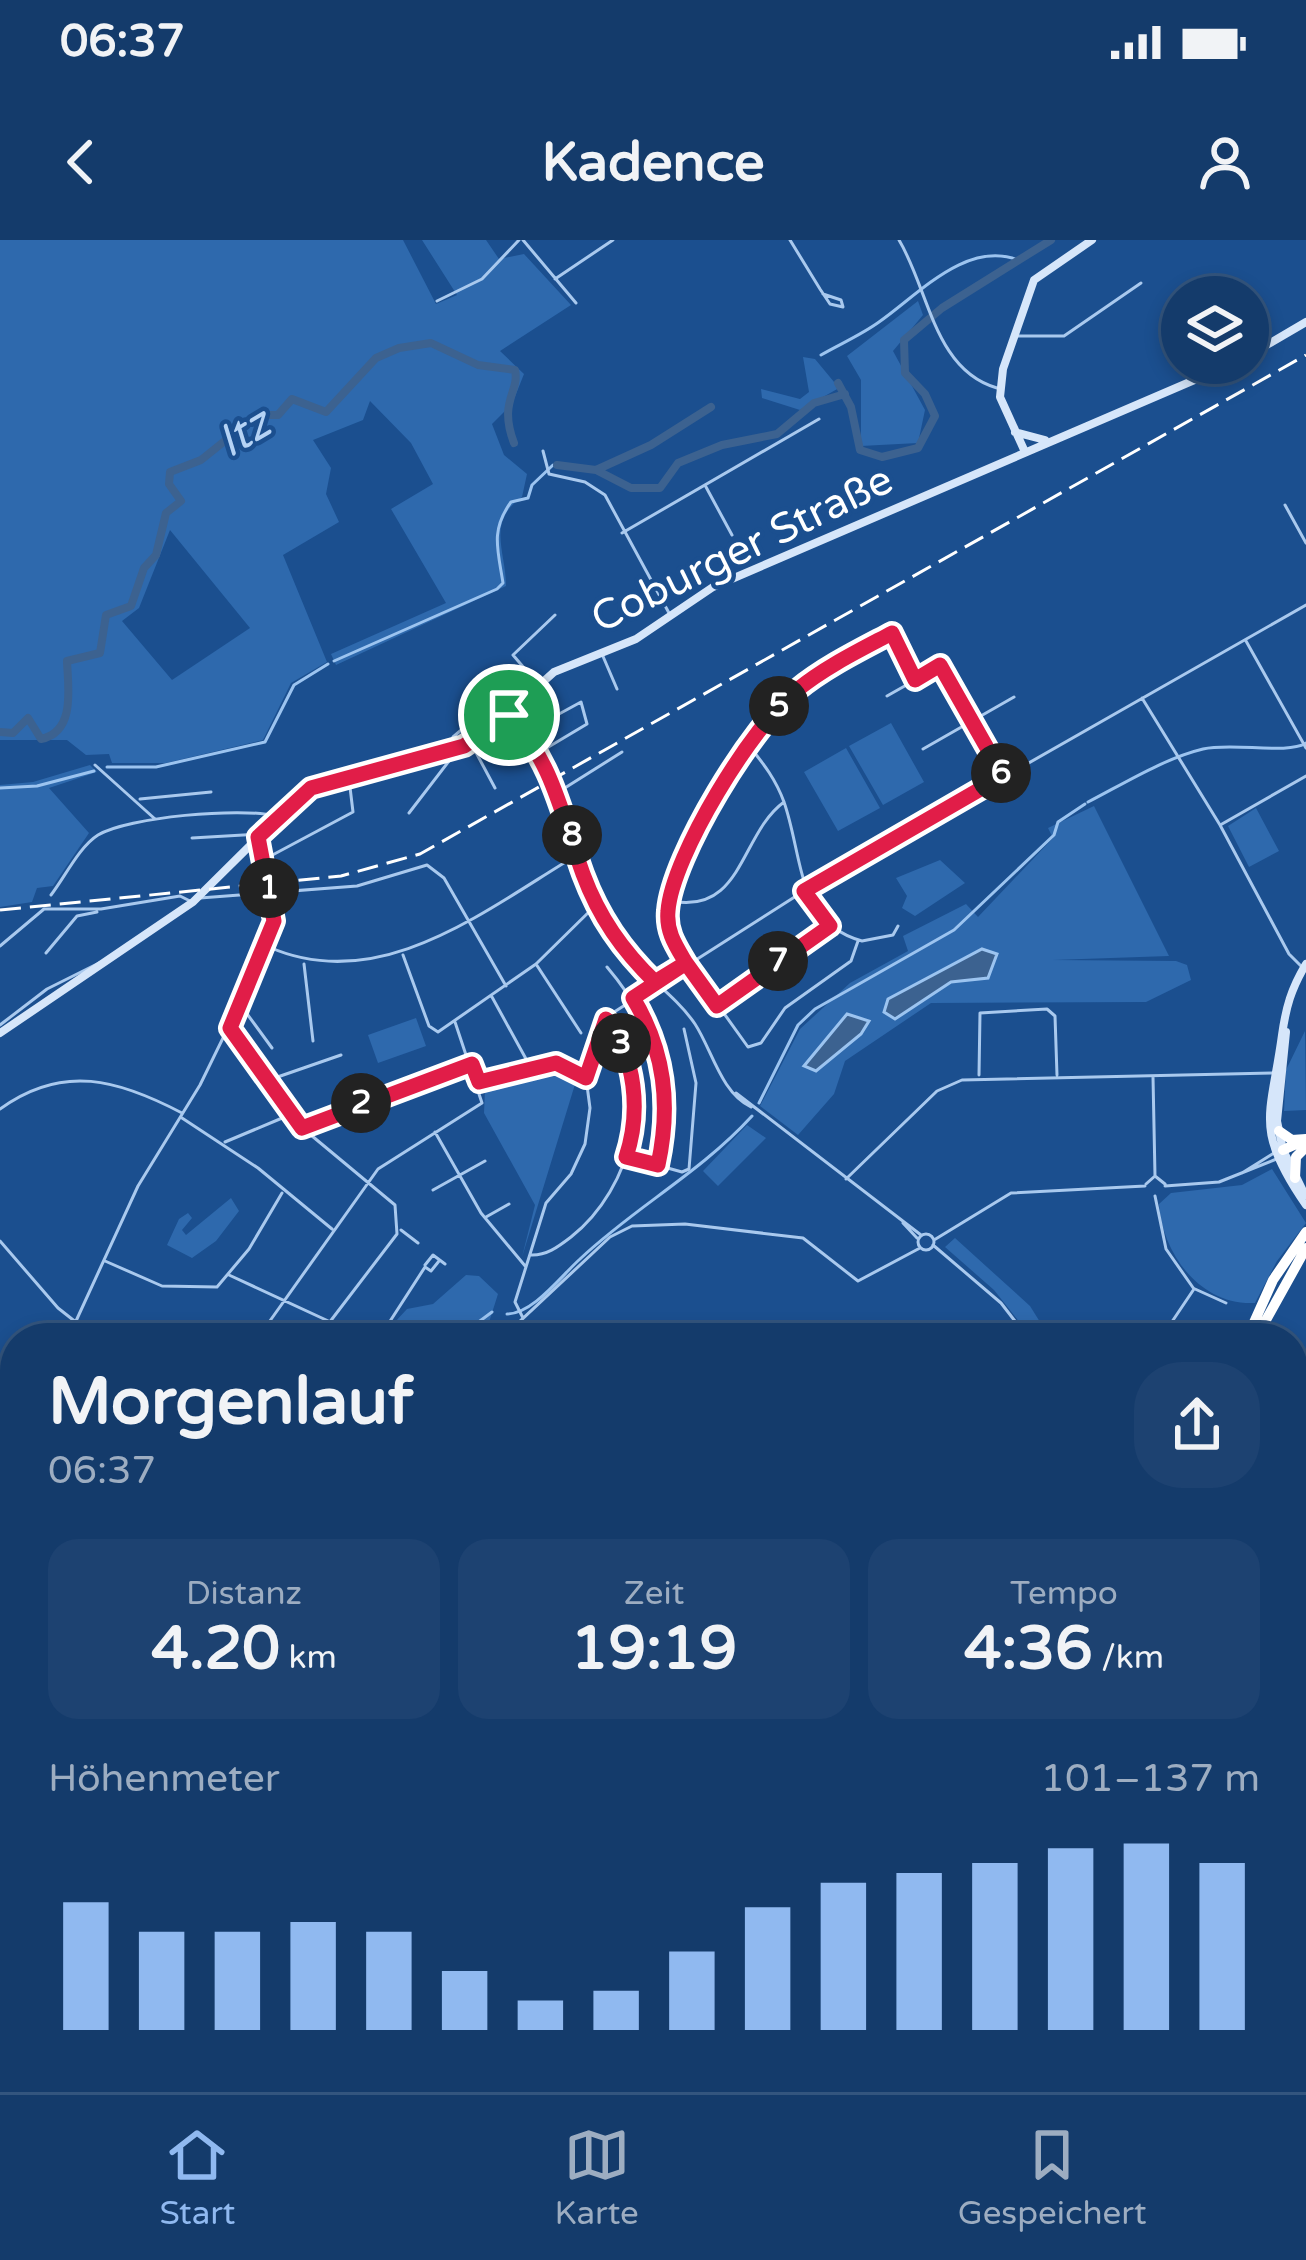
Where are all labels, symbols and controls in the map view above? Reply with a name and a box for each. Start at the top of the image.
text: 06:37 [60,15,185,69]
icon: back [48,129,114,195]
icon: person [1192,129,1258,195]
text: Kadence [541,130,765,195]
map controls [1161,276,1269,384]
button: layers [1161,276,1269,384]
water label: Itz [208,395,283,470]
street label: Coburger Straße [583,454,901,644]
pin [458,664,560,766]
pin: 5 [749,676,809,736]
icon: arrive [476,682,542,748]
text: 5 [769,686,789,725]
pin: 6 [971,743,1031,803]
text: 6 [991,753,1011,792]
pin: 8 [542,805,602,865]
text: 8 [562,815,582,854]
pin: 1 [239,858,299,918]
text: 1 [259,868,279,907]
pin: 7 [748,931,808,991]
text: 7 [768,941,788,980]
pin: 3 [591,1013,651,1073]
text: 3 [611,1023,631,1062]
pin: 2 [331,1073,391,1133]
text: 2 [351,1083,371,1122]
text: Morgenlauf [48,1362,413,1442]
button: share [1134,1362,1260,1488]
text: 06:37 [48,1447,156,1494]
text: Distanz [186,1574,302,1613]
text: Zeit [624,1574,684,1613]
text: Tempo [1010,1574,1118,1613]
text: 4.20 [151,1613,280,1685]
text: 19:19 [571,1613,737,1685]
text: 4:36 [964,1613,1093,1685]
text: km [280,1638,337,1677]
text: /km [1093,1638,1164,1677]
text: Höhenmeter [48,1755,280,1802]
text: 101–137 m [1040,1755,1260,1802]
tab: Start [159,2122,235,2233]
tab: Karte [554,2122,639,2233]
tab: Gespeichert [958,2122,1147,2233]

